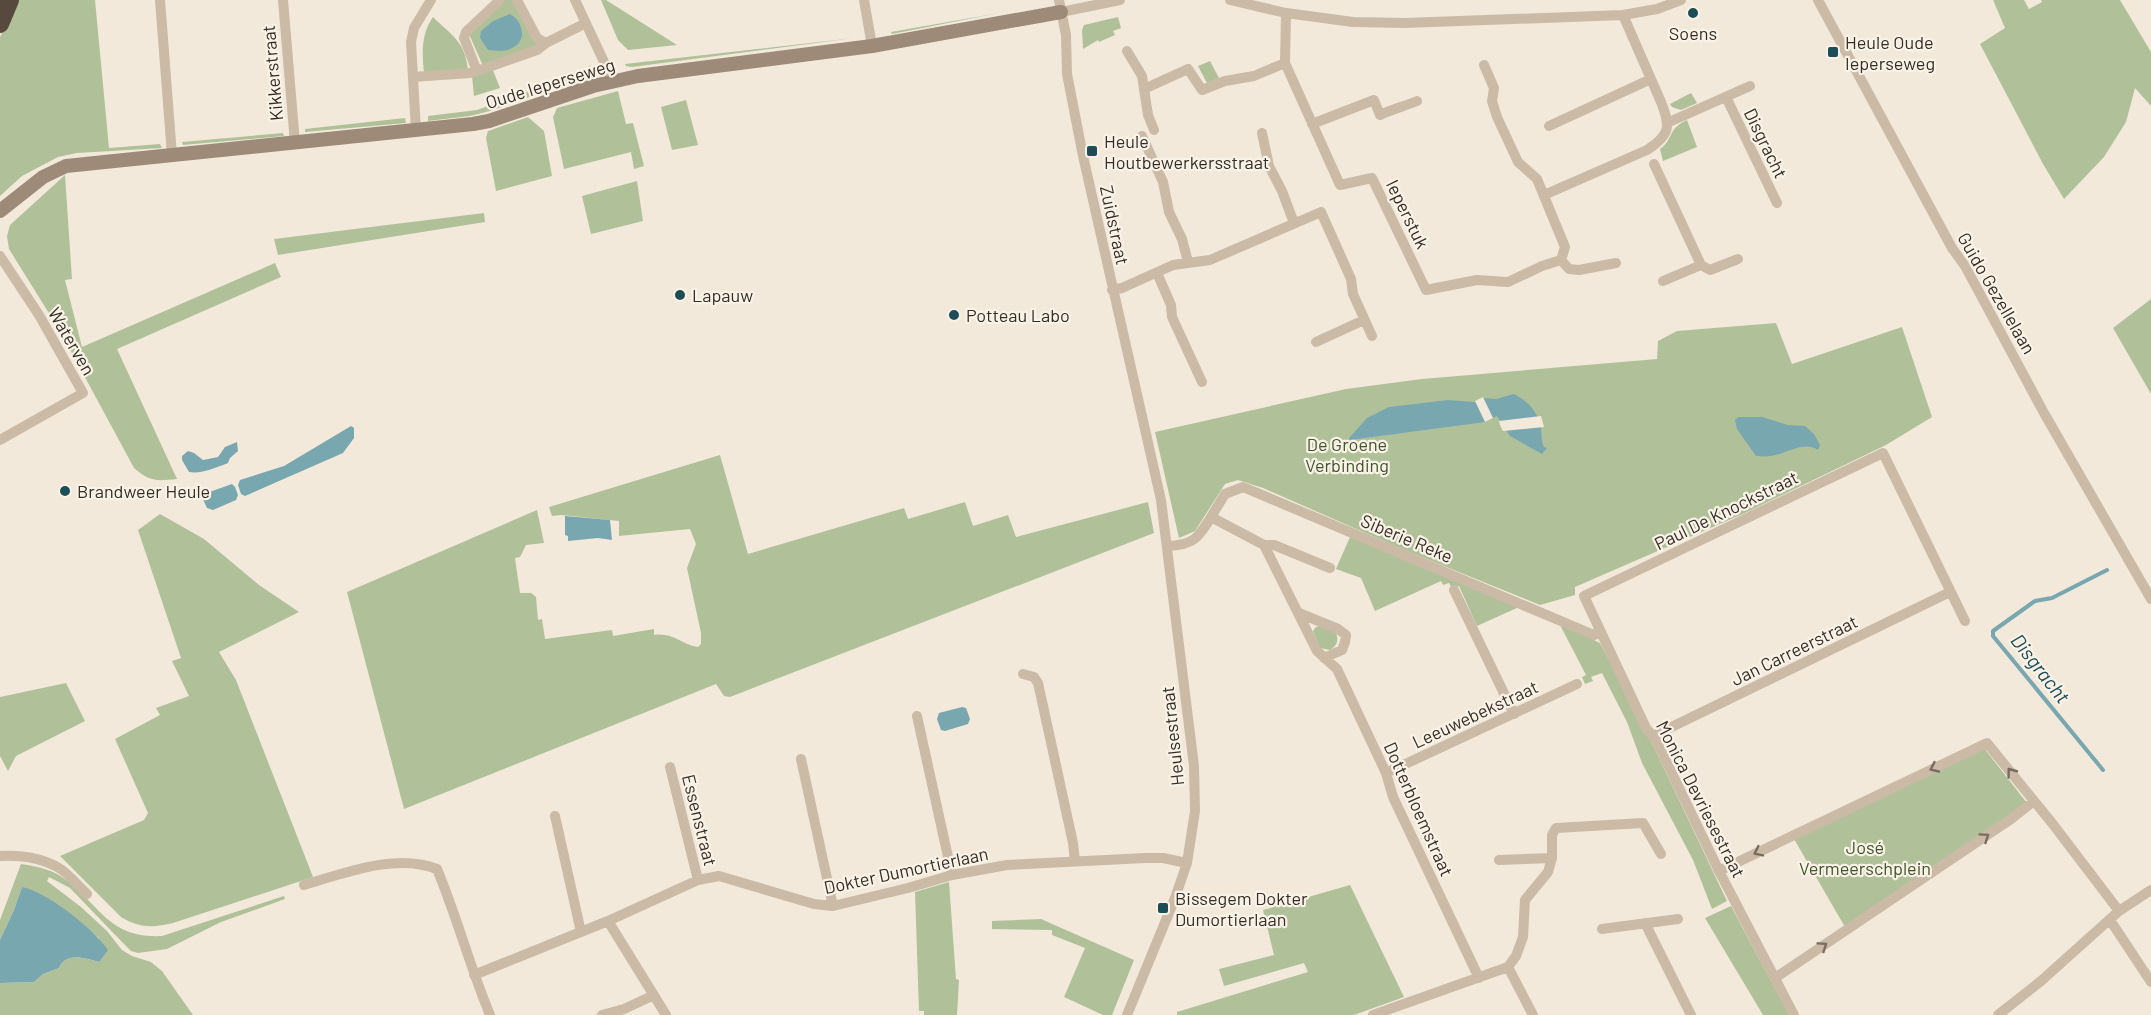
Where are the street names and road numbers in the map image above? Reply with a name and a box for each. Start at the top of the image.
street label: Kikkerstraat [257,24,287,122]
street label: Oude Ieperseweg [483,53,617,113]
street label: Disgracht [1740,104,1792,182]
street label: Ieperstuk [1382,176,1434,252]
street label: Zuidstraat [1096,183,1134,267]
street label: Guido Gezellelaan [1953,228,2041,358]
street label: Waterven [44,303,100,379]
street label: Paul De Knockstraat [1651,466,1801,554]
street label: Siberie Reke [1358,509,1456,567]
street label: Jan Carreerstraat [1727,610,1861,690]
street label: Leeuwebekstraat [1409,675,1541,753]
street label: Heulsestraat [1156,685,1188,787]
street label: Monica Devriesestraat [1652,717,1750,881]
street label: Dotterbloemstraat [1380,738,1458,880]
street label: Essenstraat [678,772,722,868]
street label: Dokter Dumortierlaan [822,842,990,898]

